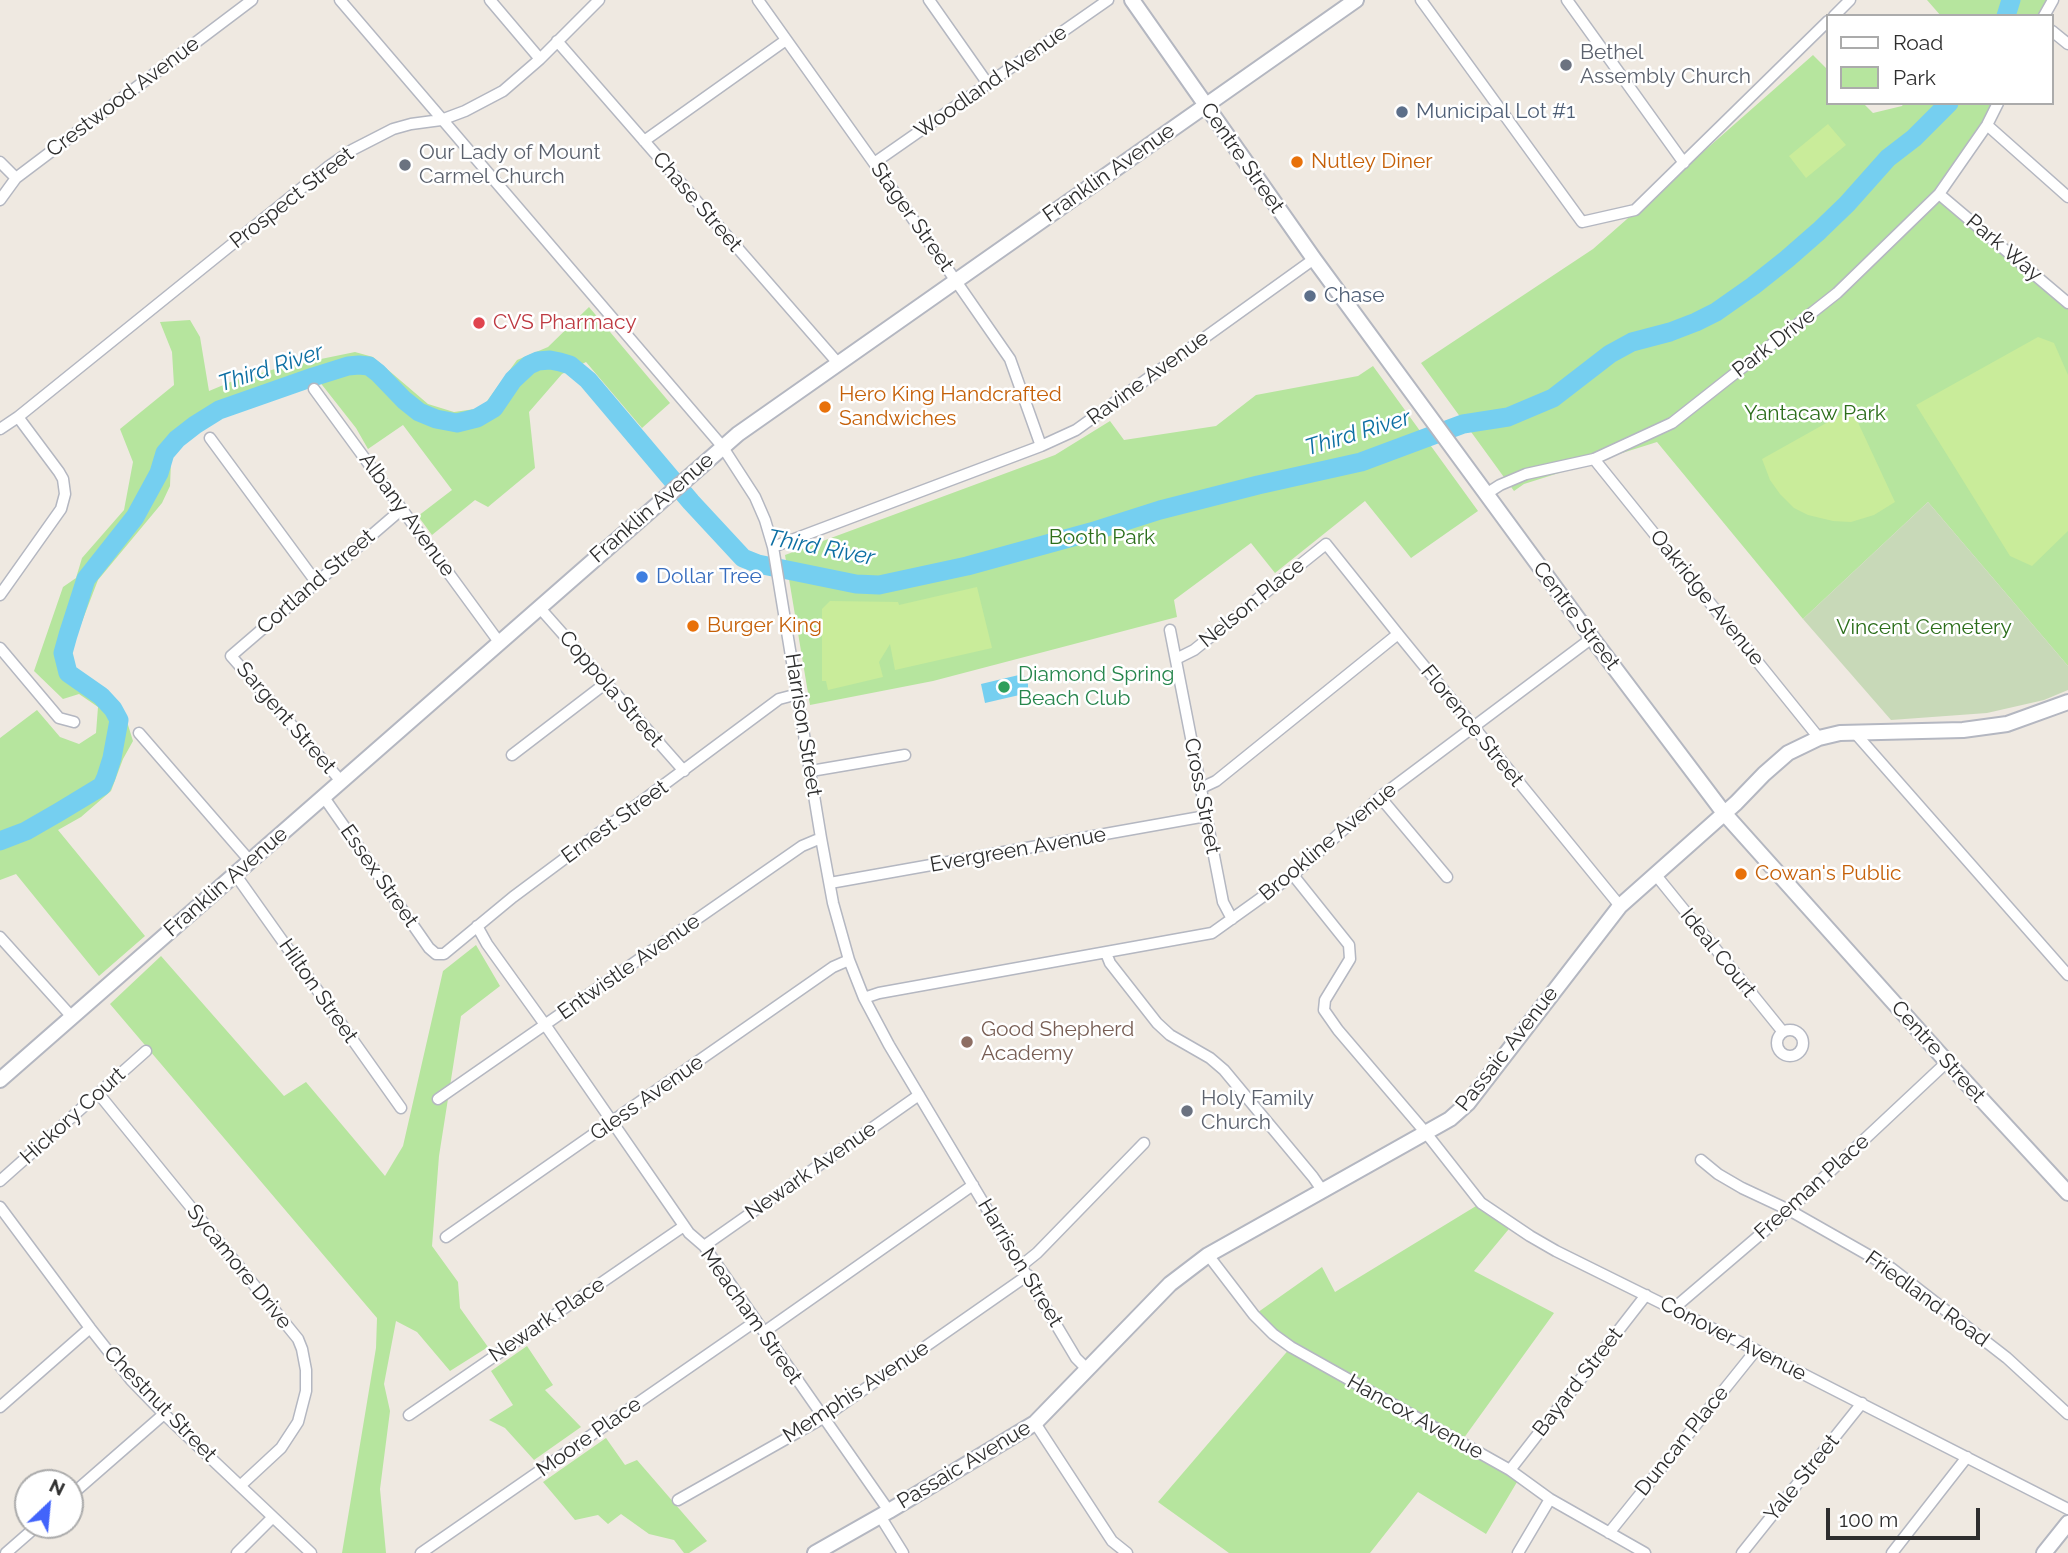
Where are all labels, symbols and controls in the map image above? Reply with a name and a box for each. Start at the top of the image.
legend [1826,14,2054,105]
street label: Woodland Avenue [910,20,1072,144]
text: Road [1893,30,1943,55]
street label: Crestwood Avenue [42,31,204,163]
place label: Bethel Assembly Church [1580,40,1751,90]
marker: Bethel Assembly Church [1558,57,1574,73]
text: Park [1893,65,1936,90]
street label: Centre Street [1195,98,1289,218]
place label: Municipal Lot #1 [1416,99,1575,125]
marker: Municipal Lot #1 [1394,104,1410,120]
street label: Franklin Avenue [1038,118,1180,228]
place label: Our Lady of Mount Carmel Church [419,140,600,190]
street label: Prospect Street [225,142,359,254]
street label: Chase Street [647,147,747,257]
place label: Nutley Diner [1311,149,1433,175]
marker: Nutley Diner [1289,154,1305,170]
marker: Our Lady of Mount Carmel Church [397,157,413,173]
street label: Stager Street [865,158,959,276]
street label: Park Way [1961,209,2047,287]
place label: Chase [1324,283,1385,309]
marker: Chase [1302,288,1318,304]
street label: Park Drive [1727,303,1821,383]
place label: CVS Pharmacy [493,310,637,336]
marker: CVS Pharmacy [471,315,487,331]
street label: Ravine Avenue [1082,325,1214,431]
water label: Third River [215,338,327,398]
place label: Hero King Handcrafted Sandwiches [839,382,1062,432]
marker: Hero King Handcrafted Sandwiches [817,399,833,415]
park label: Yantacaw Park [1744,401,1886,427]
water label: Third River [1302,404,1414,462]
street label: Albany Avenue [354,448,460,582]
street label: Franklin Avenue [585,448,719,568]
street label: Cortland Street [252,524,380,640]
water label: Third River [765,524,877,572]
park label: Booth Park [1049,525,1155,551]
street label: Oakridge Avenue [1644,525,1770,671]
street label: Nelson Place [1194,553,1310,653]
street label: Centre Street [1527,557,1625,675]
place label: Dollar Tree [656,564,762,590]
marker: Dollar Tree [634,569,650,585]
place label: Burger King [707,613,822,639]
park label: Vincent Cemetery [1836,615,2012,641]
marker: Burger King [685,618,701,634]
street label: Coppola Street [554,626,668,752]
street label: Harrison Street [779,652,827,798]
street label: Sargent Street [231,657,341,779]
street label: Florence Street [1415,660,1529,792]
place label: Diamond Spring Beach Club [1018,662,1174,712]
marker: Diamond Spring Beach Club [996,679,1012,695]
street label: Cross Street [1178,736,1226,856]
street label: Ernest Street [557,775,673,869]
street label: Brookline Avenue [1254,777,1402,907]
street label: Essex Street [335,820,423,932]
street label: Franklin Avenue [159,822,293,942]
street label: Evergreen Avenue [928,822,1108,878]
place label: Cowan's Public [1755,861,1902,887]
marker: Cowan's Public [1733,866,1749,882]
street label: Ideal Court [1675,904,1761,1002]
street label: Entwistle Avenue [553,909,705,1025]
street label: Hilton Street [273,934,363,1048]
street label: Passaic Avenue [1451,982,1563,1116]
street label: Centre Street [1886,996,1990,1108]
place label: Good Shepherd Academy [981,1017,1134,1067]
marker: Good Shepherd Academy [959,1034,975,1050]
street label: Gless Avenue [586,1050,708,1146]
street label: Hickory Court [15,1062,131,1170]
place label: Holy Family Church [1201,1086,1314,1136]
marker: Holy Family Church [1179,1103,1195,1119]
street label: Newark Avenue [741,1117,881,1225]
street label: Freeman Place [1749,1129,1875,1245]
street label: Harrison Street [972,1195,1068,1331]
street label: Sycamore Drive [181,1200,297,1334]
street label: Meacham Street [695,1243,807,1389]
street label: Friedland Road [1860,1246,1994,1352]
street label: Newark Place [484,1272,610,1368]
street label: Conover Avenue [1656,1291,1810,1387]
street label: Bayard Street [1528,1322,1628,1442]
street label: Memphis Avenue [778,1335,934,1449]
street label: Chestnut Street [98,1341,222,1467]
street label: Hancox Avenue [1342,1369,1488,1465]
street label: Duncan Place [1630,1381,1734,1501]
street label: Moore Place [532,1392,646,1482]
street label: Passaic Avenue [893,1415,1035,1515]
street label: Yale Street [1759,1429,1845,1527]
north arrow [14,1469,84,1539]
text: N [46,1474,69,1500]
scale bar [1830,1494,1984,1538]
text: 100 m [1839,1507,1898,1532]

